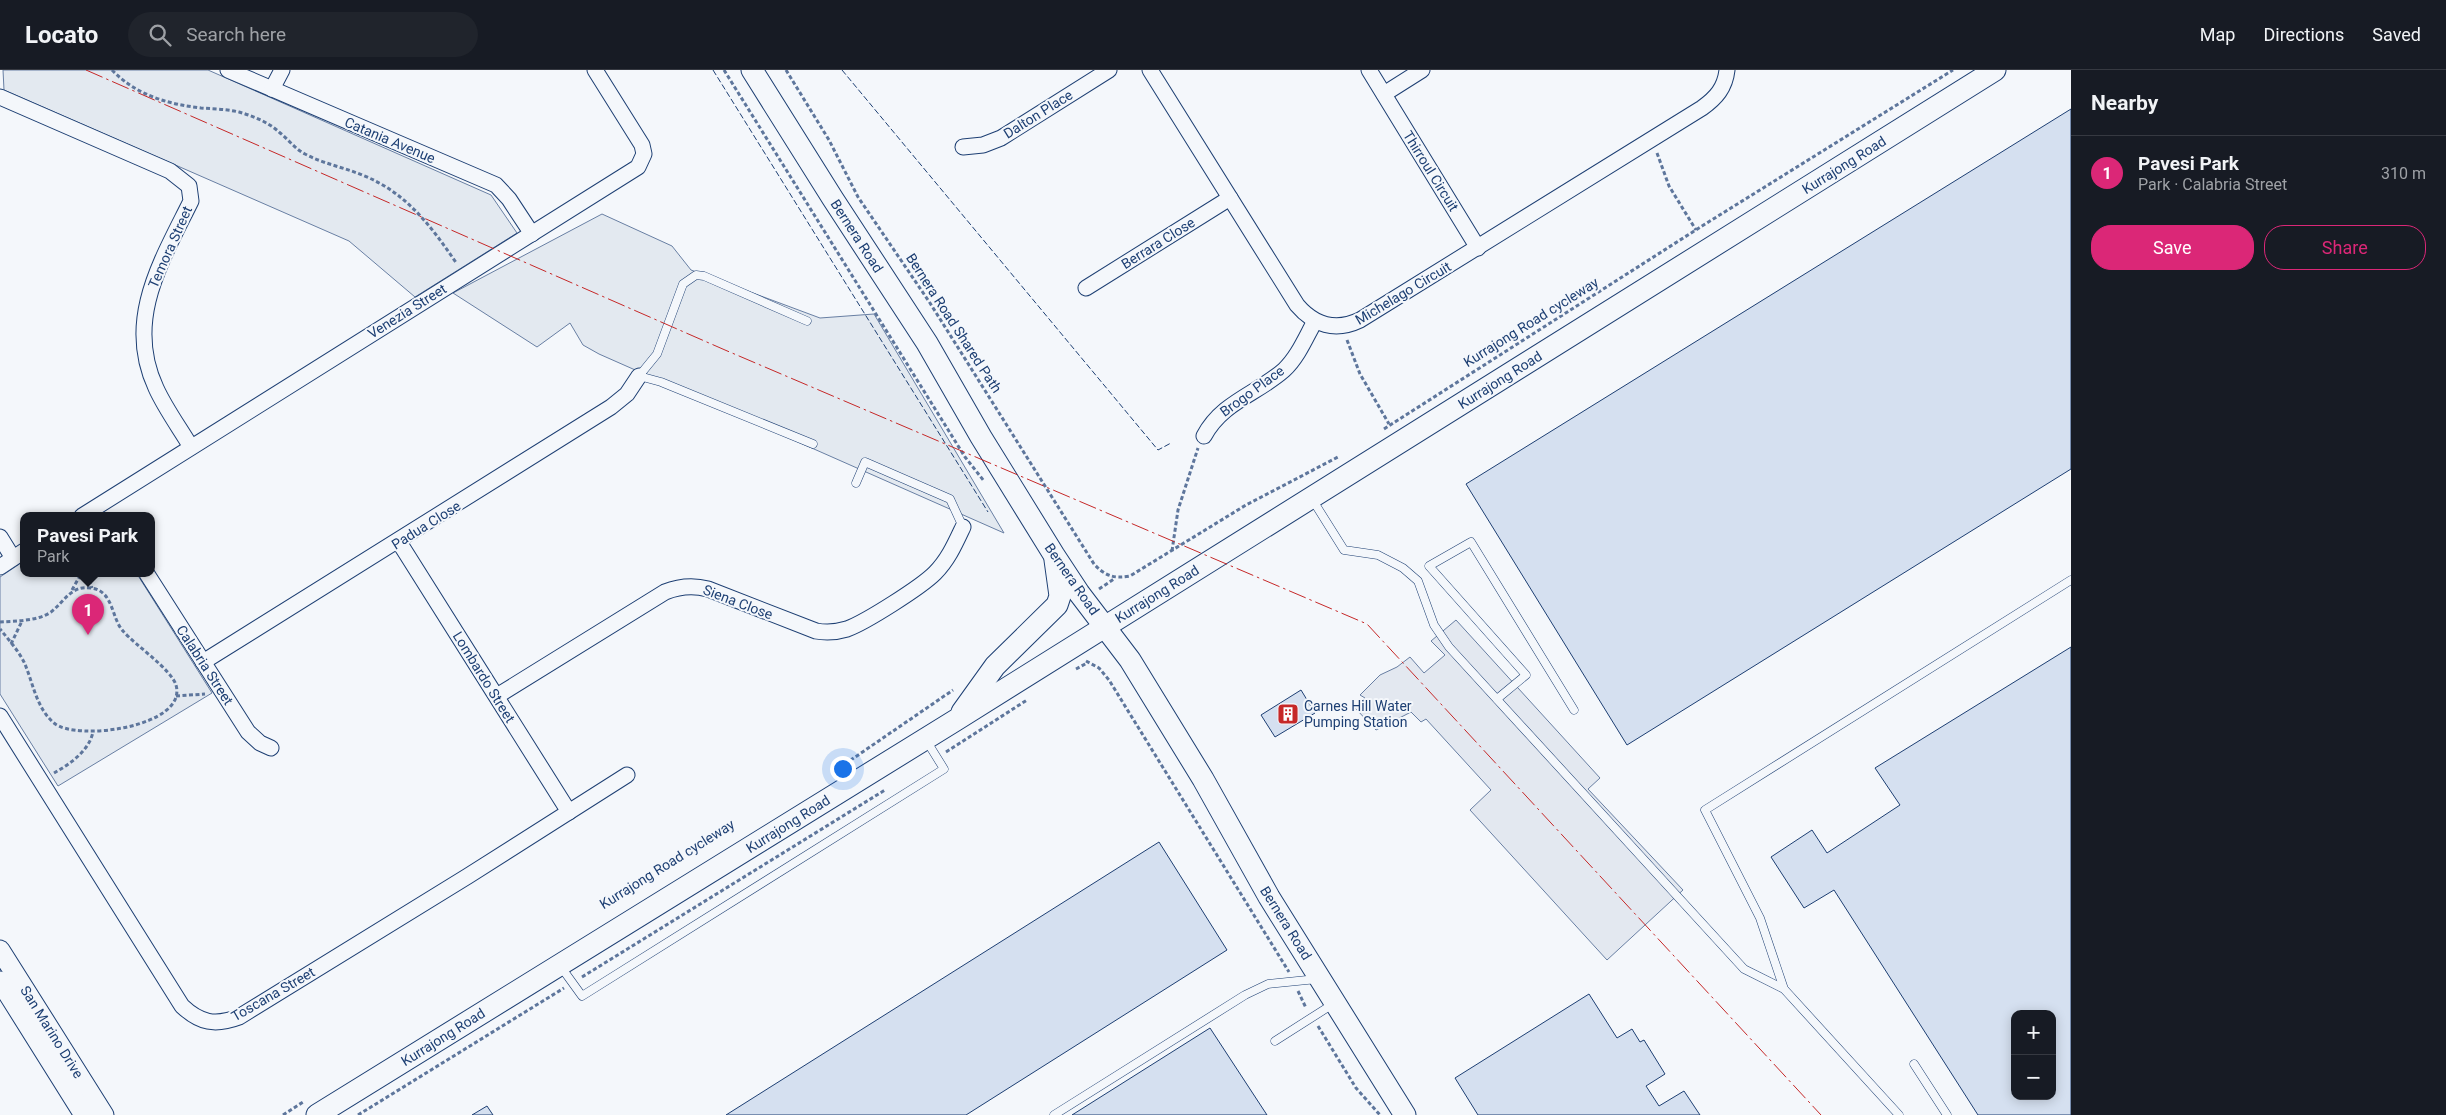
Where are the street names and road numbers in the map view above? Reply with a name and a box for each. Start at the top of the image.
street label: Dalton Place [1000,86,1076,142]
street label: Catania Avenue [342,114,438,166]
street label: Thirroul Circuit [1400,128,1462,214]
street label: Kurrajong Road [1799,133,1889,197]
street label: Bernera Road [827,197,887,275]
street label: Temora Street [145,203,195,290]
street label: Berrara Close [1118,214,1198,272]
street label: Bernera Road Shared Path [903,250,1005,396]
street label: Michelago Circuit [1352,258,1454,328]
street label: Kurrajong Road cycleway [1461,274,1602,370]
street label: Venezia Street [365,280,450,342]
street label: Kurrajong Road [1455,348,1545,412]
street label: Brogo Place [1217,362,1287,420]
street label: Padua Close [389,497,463,553]
street label: Bernera Road [1041,540,1103,618]
street label: Kurrajong Road [1112,562,1202,626]
street label: Siena Close [701,581,775,623]
street label: Calabria Street [173,622,237,708]
street label: Lombardo Street [450,629,519,726]
street label: Kurrajong Road [743,792,833,856]
street label: Kurrajong Road cycleway [597,816,738,912]
street label: Bernera Road [1257,883,1315,963]
street label: Toscana Street [228,963,318,1024]
street label: San Marino Drive [17,983,87,1081]
street label: Kurrajong Road [398,1005,488,1069]

